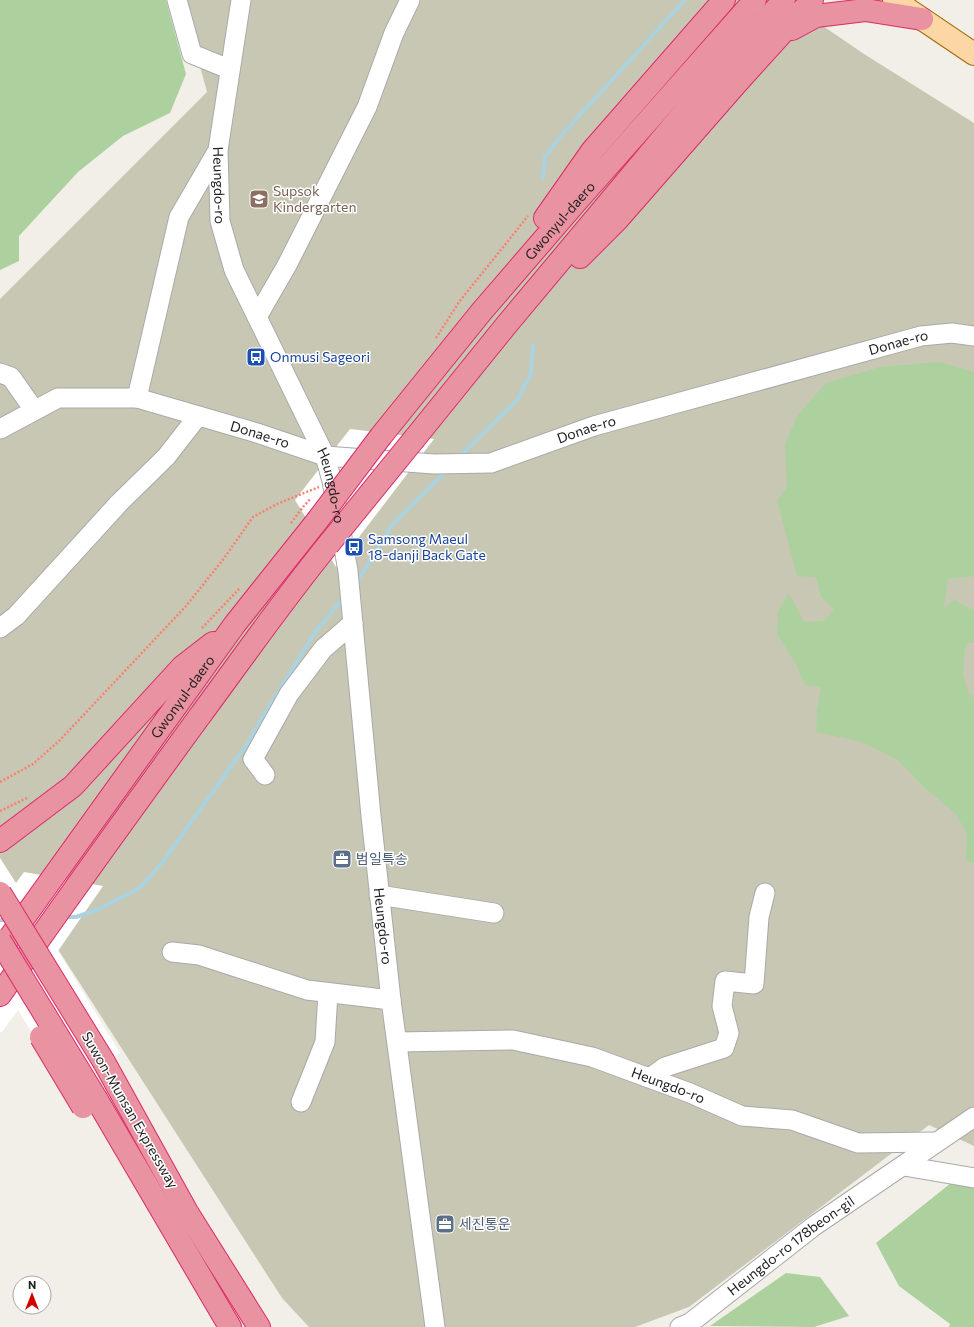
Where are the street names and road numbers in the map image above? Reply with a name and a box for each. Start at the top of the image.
street label: Heungdo-ro [210,146,229,224]
street label: Gwonyul-daero [521,178,598,263]
street label: Donae-ro [867,326,929,358]
street label: Donae-ro [554,411,618,447]
street label: Donae-ro [229,417,292,451]
street label: Heungdo-ro [314,444,348,525]
street label: Gwonyul-daero [147,652,218,741]
street label: Heungdo-ro [371,887,396,965]
street label: Suwon-Munsan Expressway [79,1029,182,1191]
street label: Heungdo-ro [629,1063,708,1107]
street label: Heungdo-ro 178beon-gil [724,1192,857,1299]

